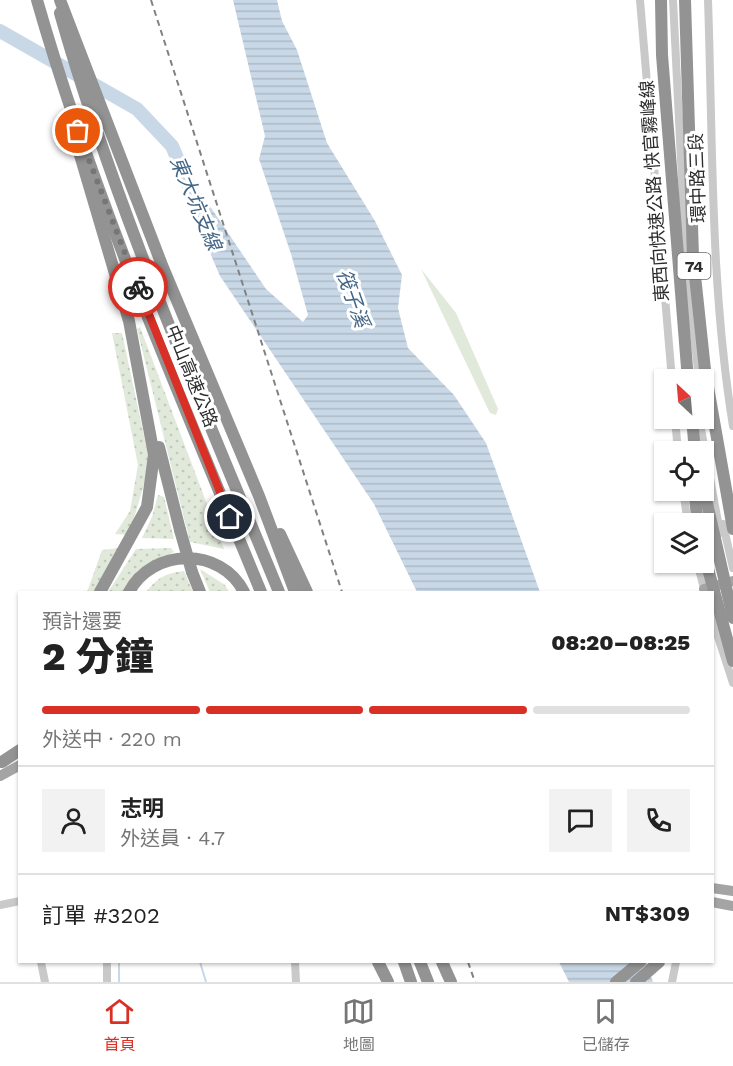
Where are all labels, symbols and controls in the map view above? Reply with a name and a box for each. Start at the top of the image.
street label: 東西向快速公路 快官霧峰線 [636,79,672,303]
pin [52,105,103,156]
icon: bag [61,114,94,147]
street label: 環中路三段 [685,133,709,223]
water label: 東大坑支線 [165,152,227,256]
road number: 74 [678,253,710,279]
courier [108,257,168,317]
water label: 筏子溪 [332,266,375,333]
icon: bike [122,271,155,304]
street label: 中山高速公路 [162,322,222,430]
north arrow [654,369,714,429]
map controls [654,369,714,573]
button: locate [654,441,714,501]
pin [204,491,255,542]
icon: home [213,500,246,533]
button: layers [654,513,714,573]
text: 預計還要 [42,609,122,633]
text: 08:20–08:25 [551,630,690,655]
text: 2 分鐘 [42,634,154,679]
text: 外送中 · 220 m [42,727,182,751]
button: person [42,789,105,852]
button: chat [549,789,612,852]
button: phone [627,789,690,852]
text: 志明 [120,796,164,821]
text: 外送員 · 4.7 [120,826,225,850]
text: NT$309 [605,901,690,926]
text: 訂單 #3202 [42,903,160,928]
tab: 首頁 [103,995,136,1055]
tab: 地圖 [342,995,375,1055]
tab: 已儲存 [582,995,630,1055]

